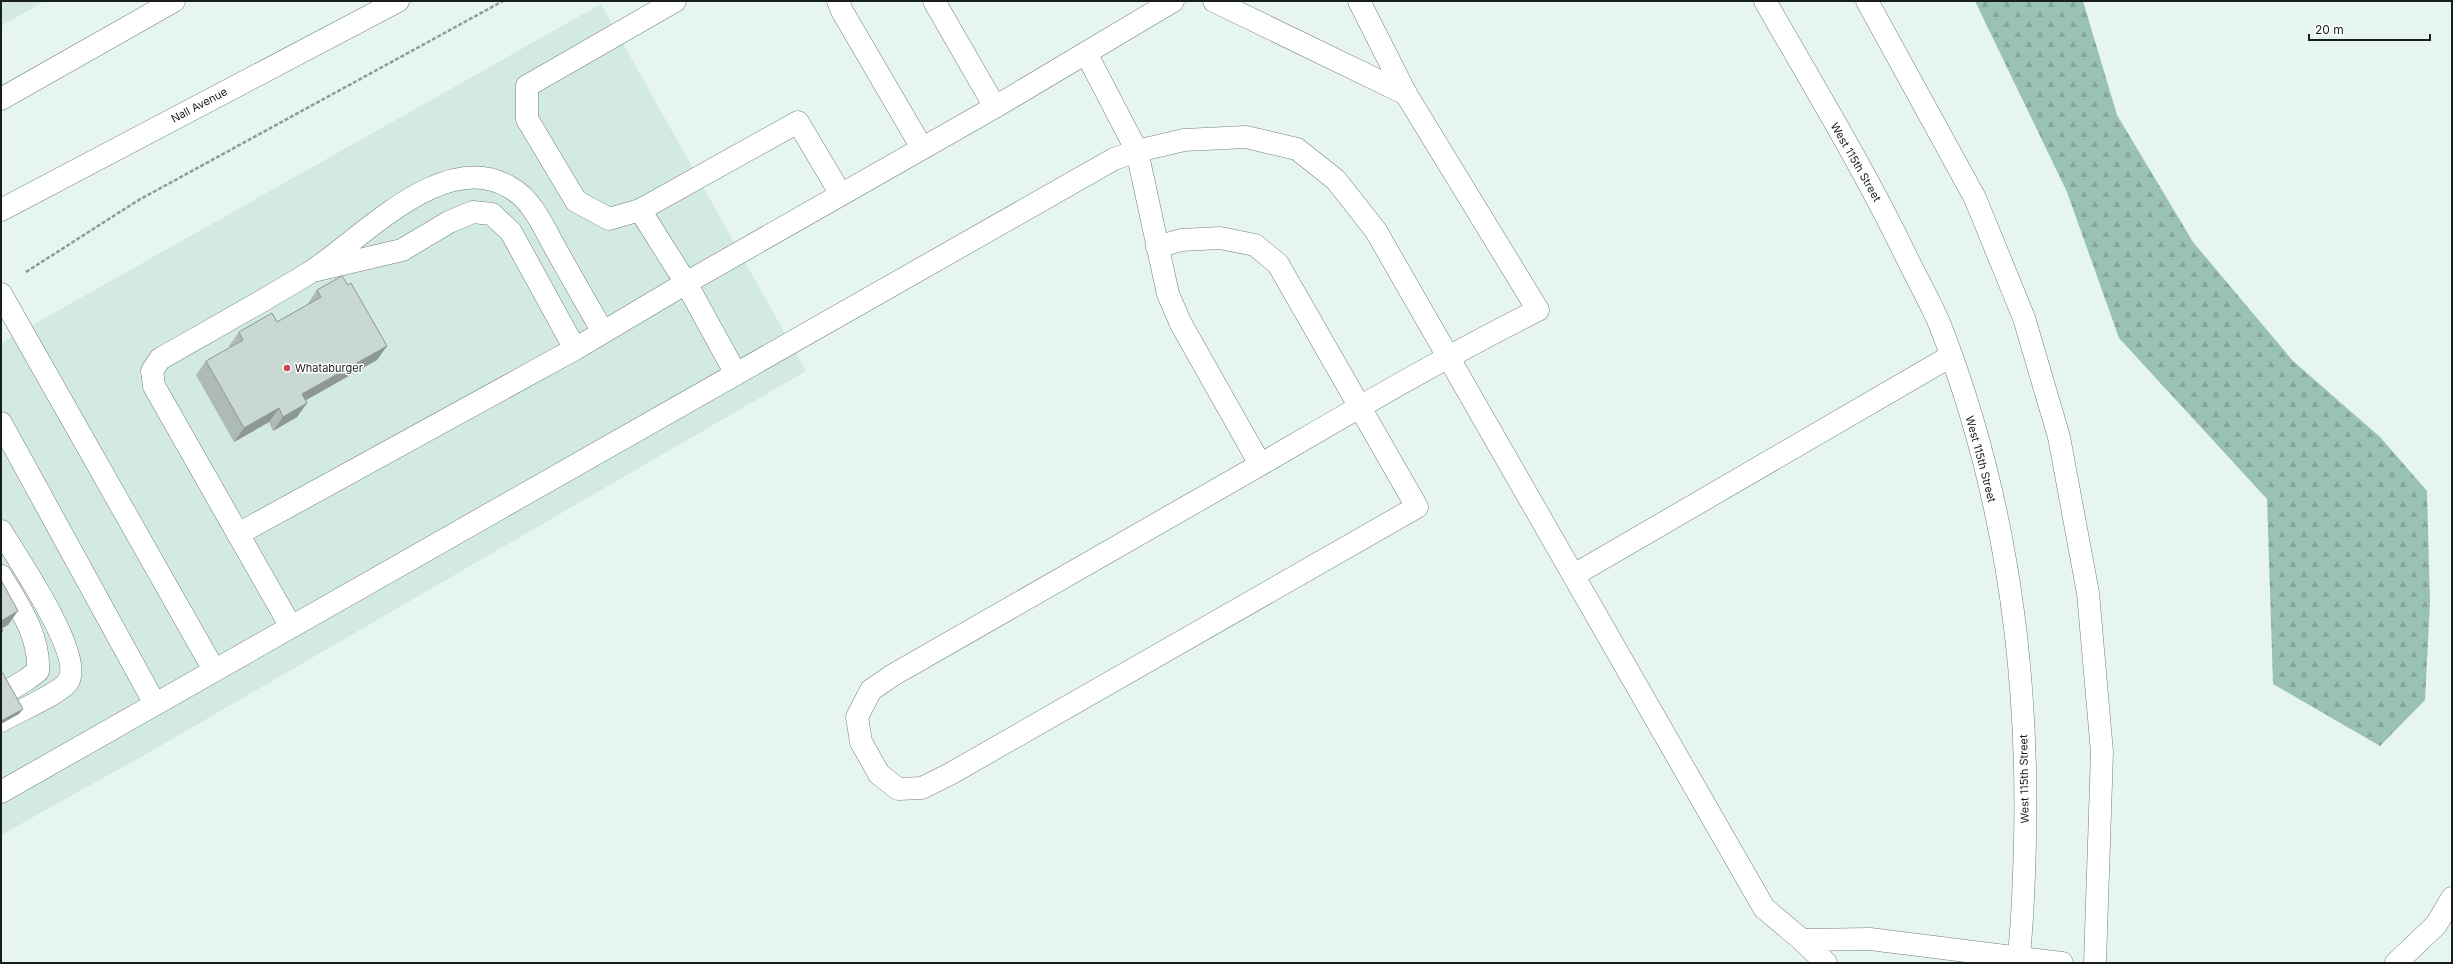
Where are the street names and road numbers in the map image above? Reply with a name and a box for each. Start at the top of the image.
street label: Nall Avenue [169,84,229,126]
street label: West 115th Street [1828,120,1885,204]
street label: West 115th Street [1963,414,1999,504]
street label: West 115th Street [2016,734,2032,824]

